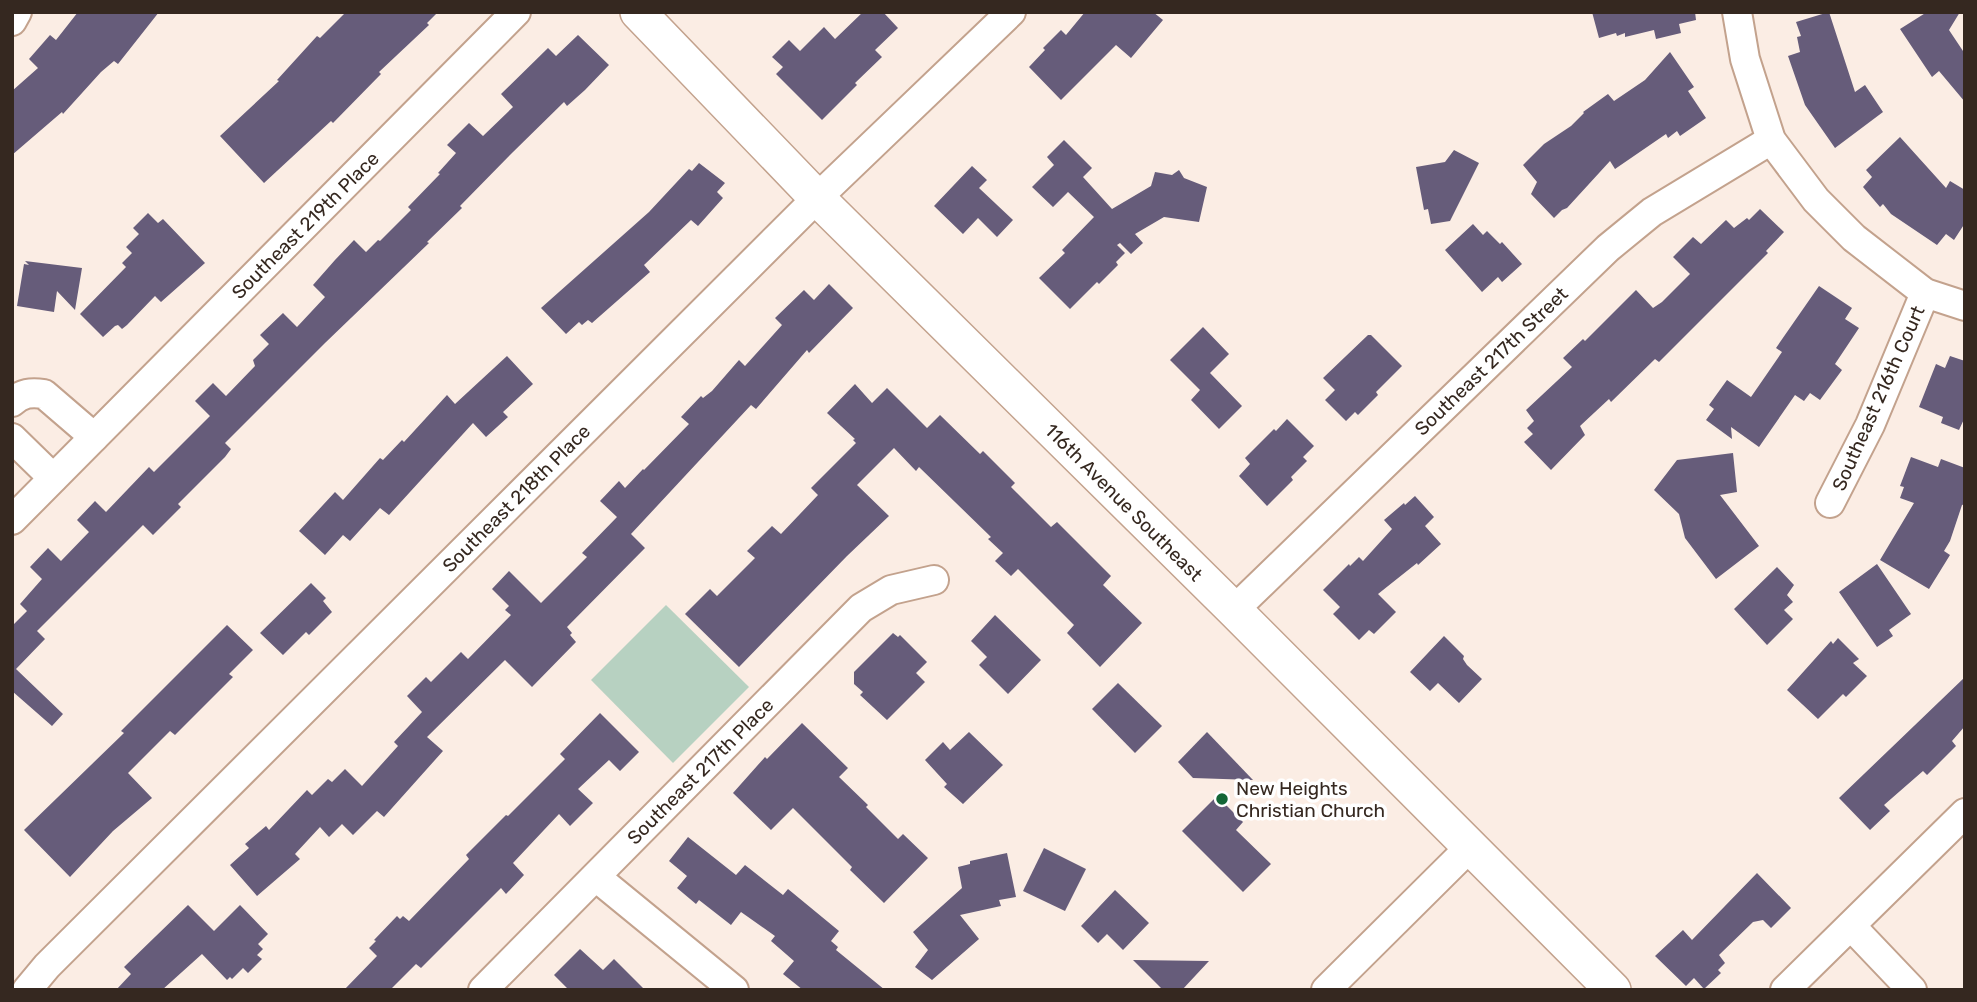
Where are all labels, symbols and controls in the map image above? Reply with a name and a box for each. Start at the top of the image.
street label: Southeast 219th Place [227,147,384,304]
street label: Southeast 217th Street [1410,282,1573,440]
street label: Southeast 216th Court [1827,302,1930,494]
street label: 116th Avenue Southeast [1040,419,1208,586]
street label: Southeast 218th Place [438,420,595,577]
street label: Southeast 217th Place [623,694,778,849]
place label: New Heights Christian Church [1236,777,1385,822]
marker: New Heights Christian Church [1214,791,1230,807]

